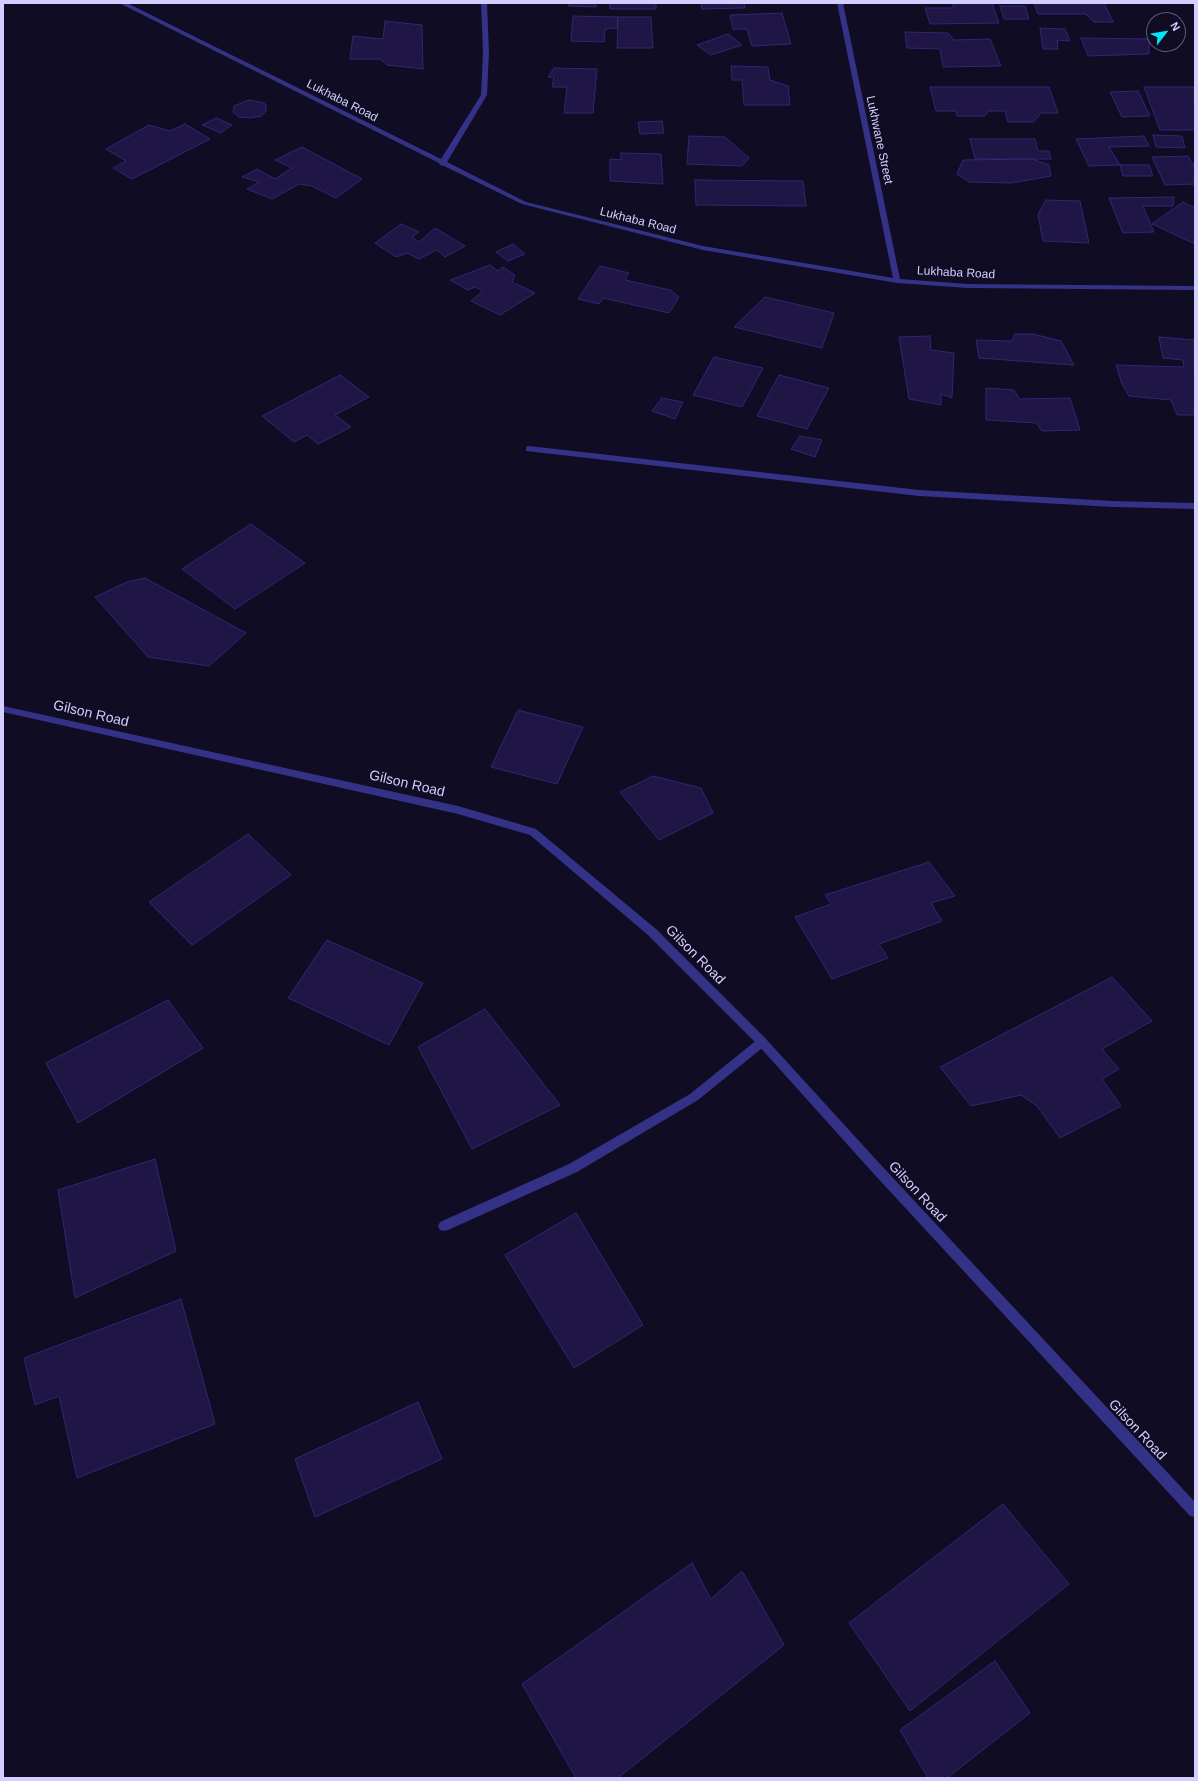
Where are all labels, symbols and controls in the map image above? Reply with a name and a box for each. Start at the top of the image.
north arrow [1146,12,1186,52]
text: N [1168,20,1183,33]
street label: Lukhaba Road [304,77,380,125]
street label: Lukhwane Street [863,94,895,186]
street label: Lukhaba Road [598,205,678,237]
street label: Lukhaba Road [917,264,995,282]
street label: Gilson Road [52,697,130,731]
street label: Gilson Road [368,767,446,801]
street label: Gilson Road [662,922,728,988]
street label: Gilson Road [885,1158,949,1226]
street label: Gilson Road [1105,1396,1169,1464]

